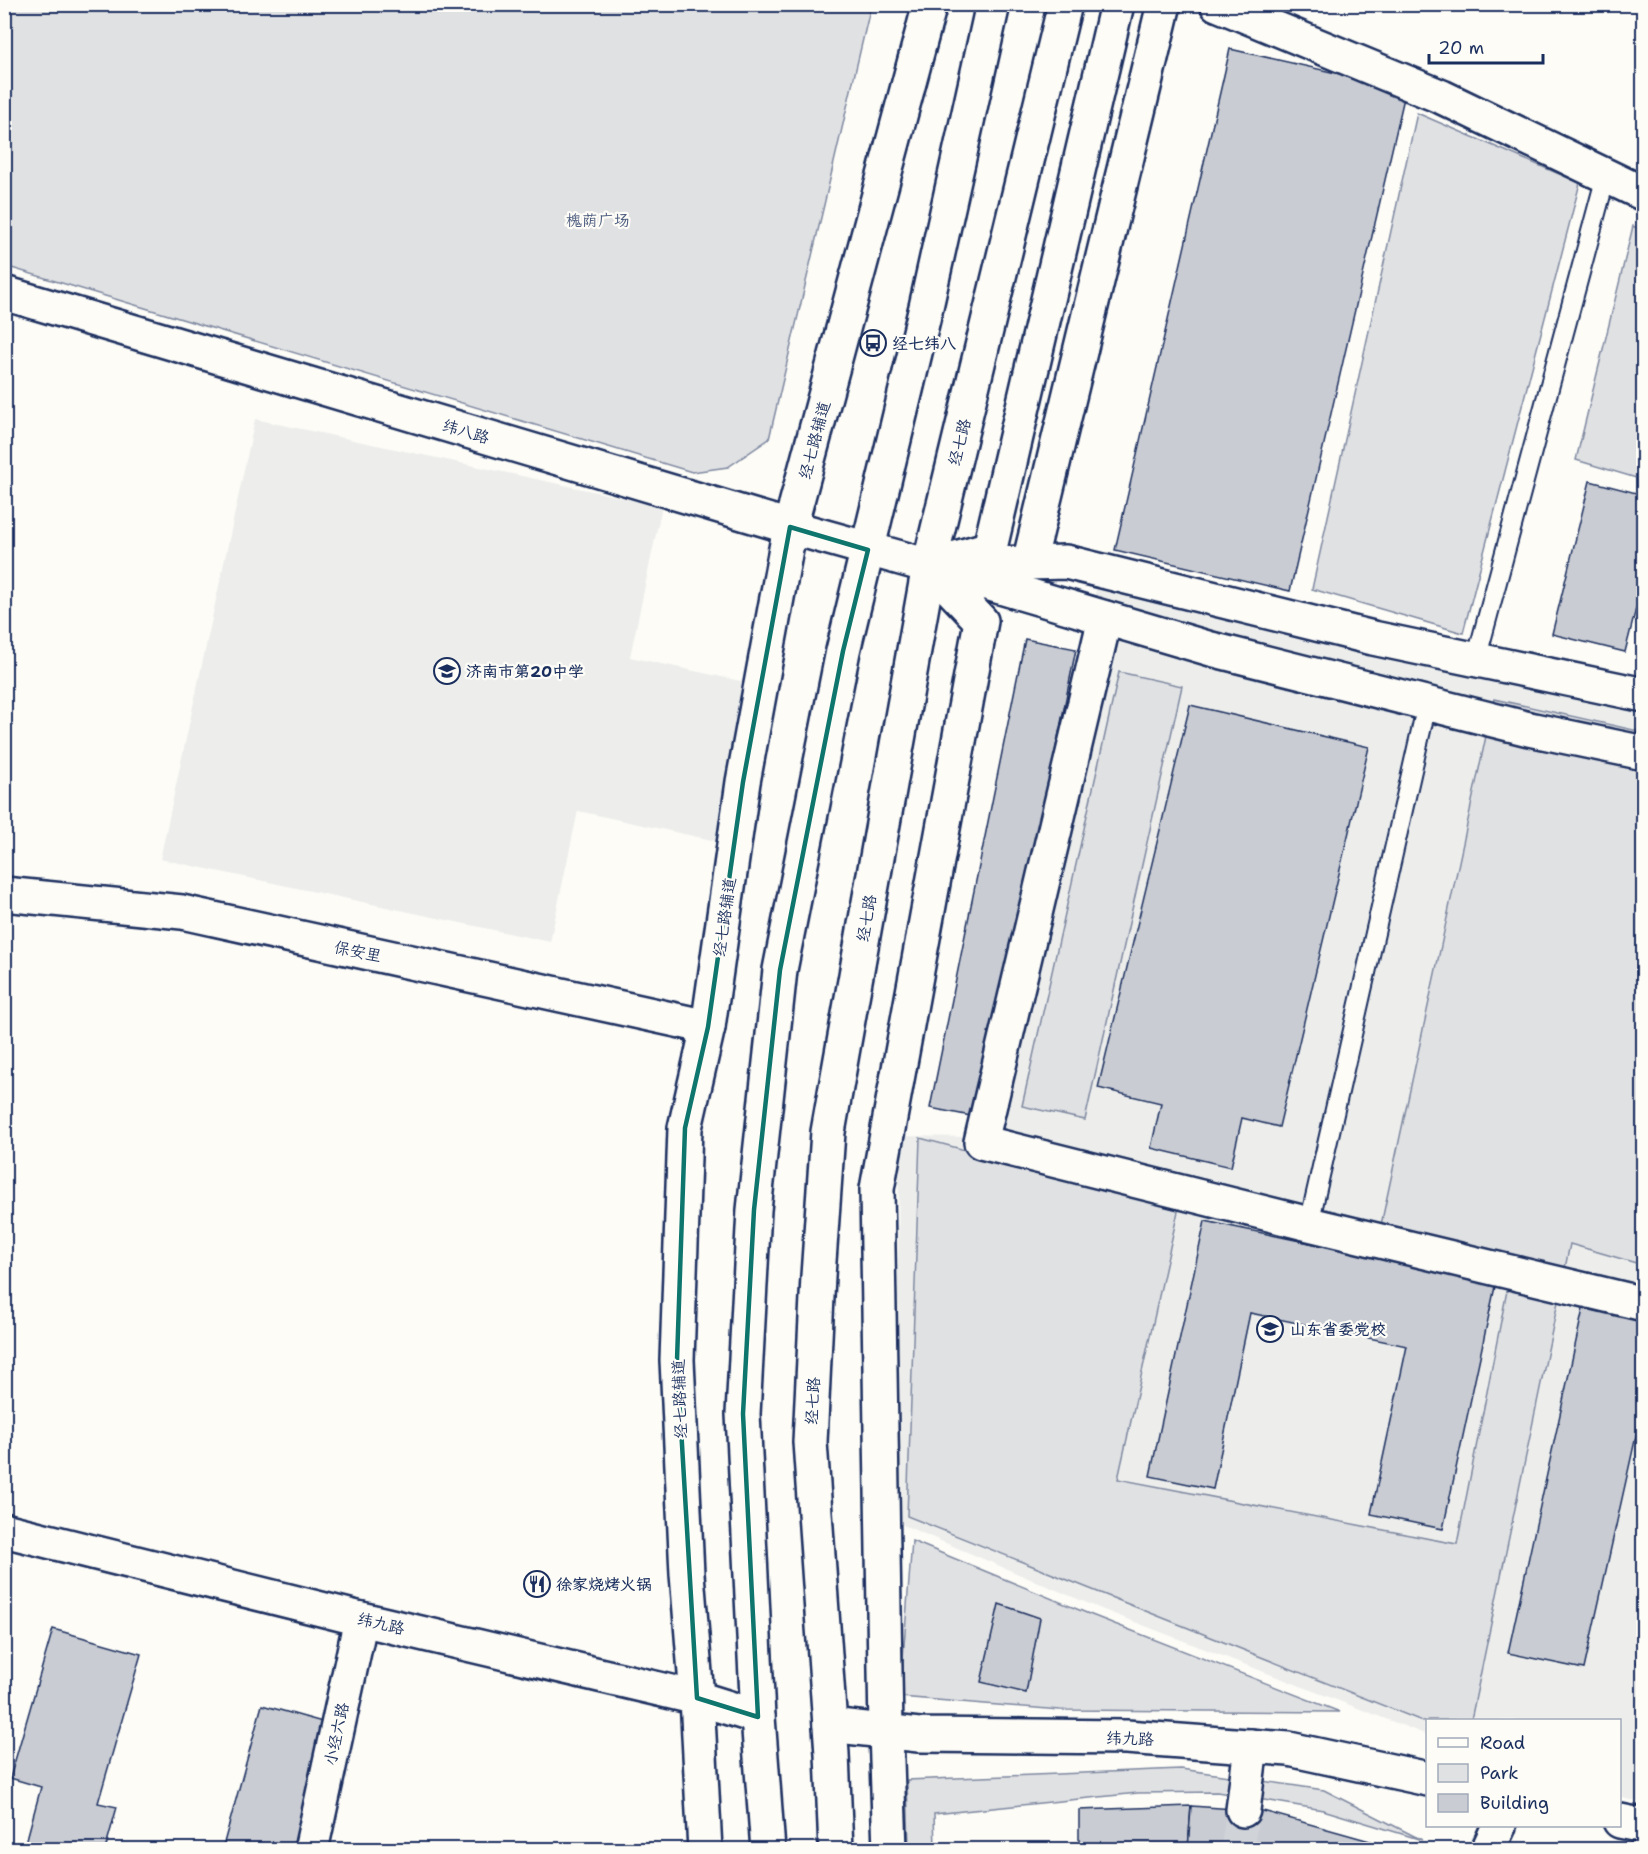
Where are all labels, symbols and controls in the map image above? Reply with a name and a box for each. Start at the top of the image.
scale bar [1429,27,1543,65]
text: 20 m [1438,36,1484,60]
park label: 槐荫广场 [566,210,630,231]
bus stop icon: 经七纬八 [858,328,888,358]
place label: 经七纬八 [892,333,956,354]
street label: 经七路辅道 [794,399,835,481]
street label: 纬八路 [440,414,492,449]
street label: 经七路 [943,416,975,468]
school or university icon: 济南市第20中学 [432,656,462,686]
place label: 济南市第20中学 [466,661,584,682]
street label: 经七路辅道 [709,876,740,958]
street label: 经七路 [852,893,881,944]
street label: 保安里 [332,936,384,967]
school or university icon: 山东省委党校 [1255,1314,1285,1344]
place label: 山东省委党校 [1290,1319,1386,1340]
street label: 经七路辅道 [668,1359,691,1439]
street label: 经七路 [801,1377,824,1426]
restaurant icon: 徐家烧烤火锅 [522,1569,552,1599]
place label: 徐家烧烤火锅 [556,1574,652,1595]
street label: 纬九路 [355,1608,407,1639]
street label: 小经六路 [320,1701,353,1768]
legend [1426,1719,1621,1827]
street label: 纬九路 [1106,1727,1154,1750]
text: Road [1480,1731,1525,1755]
text: Park [1480,1761,1519,1785]
text: Building [1480,1791,1549,1815]

